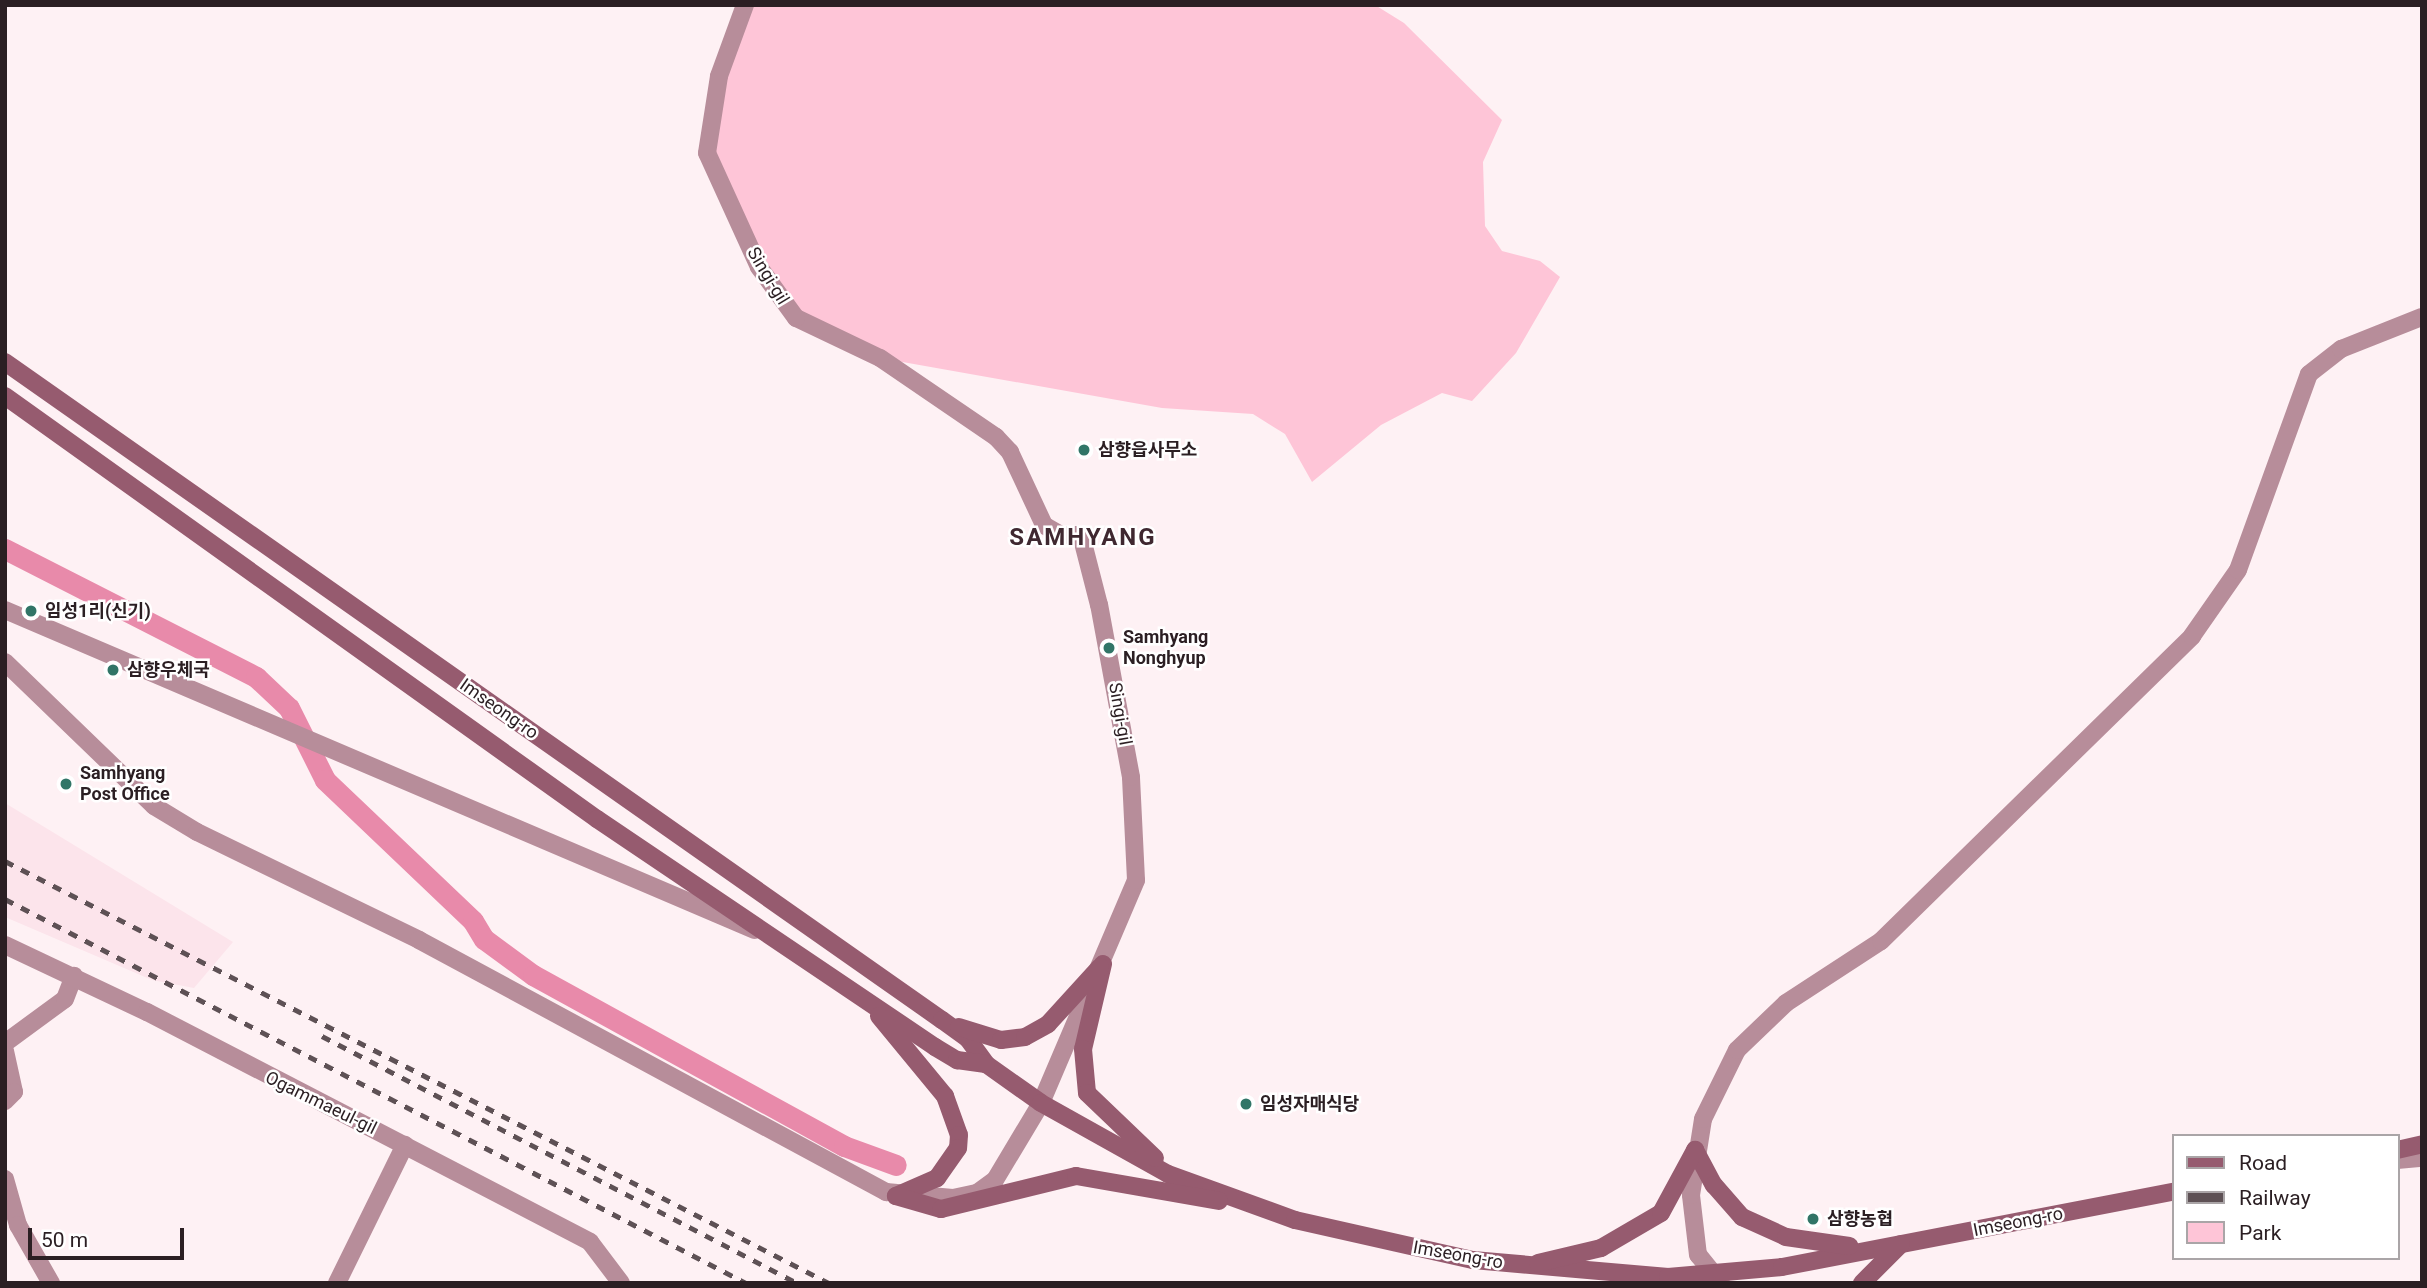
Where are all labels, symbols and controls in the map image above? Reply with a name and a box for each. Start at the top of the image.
street label: Singi-gil [742,243,794,309]
place label: 삼향읍사무소 [1098,439,1197,461]
marker: 삼향읍사무소 [1076,442,1092,458]
district label: SAMHYANG [1010,524,1156,552]
place label: 임성1리(신기) [45,600,151,622]
marker: 임성1리(신기) [23,603,39,619]
place label: Samhyang Nonghyup [1123,627,1208,670]
marker: Samhyang Nonghyup [1101,640,1117,656]
place label: 삼향우체국 [127,659,210,681]
marker: 삼향우체국 [105,662,121,678]
street label: Imseong-ro [456,674,542,744]
street label: Singi-gil [1104,681,1136,747]
place label: Samhyang Post Office [80,763,170,806]
marker: Samhyang Post Office [58,776,74,792]
street label: Ogammaeul-gil [262,1067,380,1139]
place label: 임성자매식당 [1260,1093,1359,1115]
marker: 임성자매식당 [1238,1096,1254,1112]
legend [2172,1134,2399,1260]
text: Road [2239,1151,2287,1175]
text: Railway [2239,1186,2311,1210]
street label: Imseong-ro [1971,1203,2065,1241]
place label: 삼향농협 [1827,1208,1893,1230]
marker: 삼향농협 [1805,1211,1821,1227]
scale bar [32,1214,187,1258]
text: Park [2239,1221,2281,1245]
text: 50 m [41,1228,88,1252]
street label: Imseong-ro [1411,1236,1505,1274]

